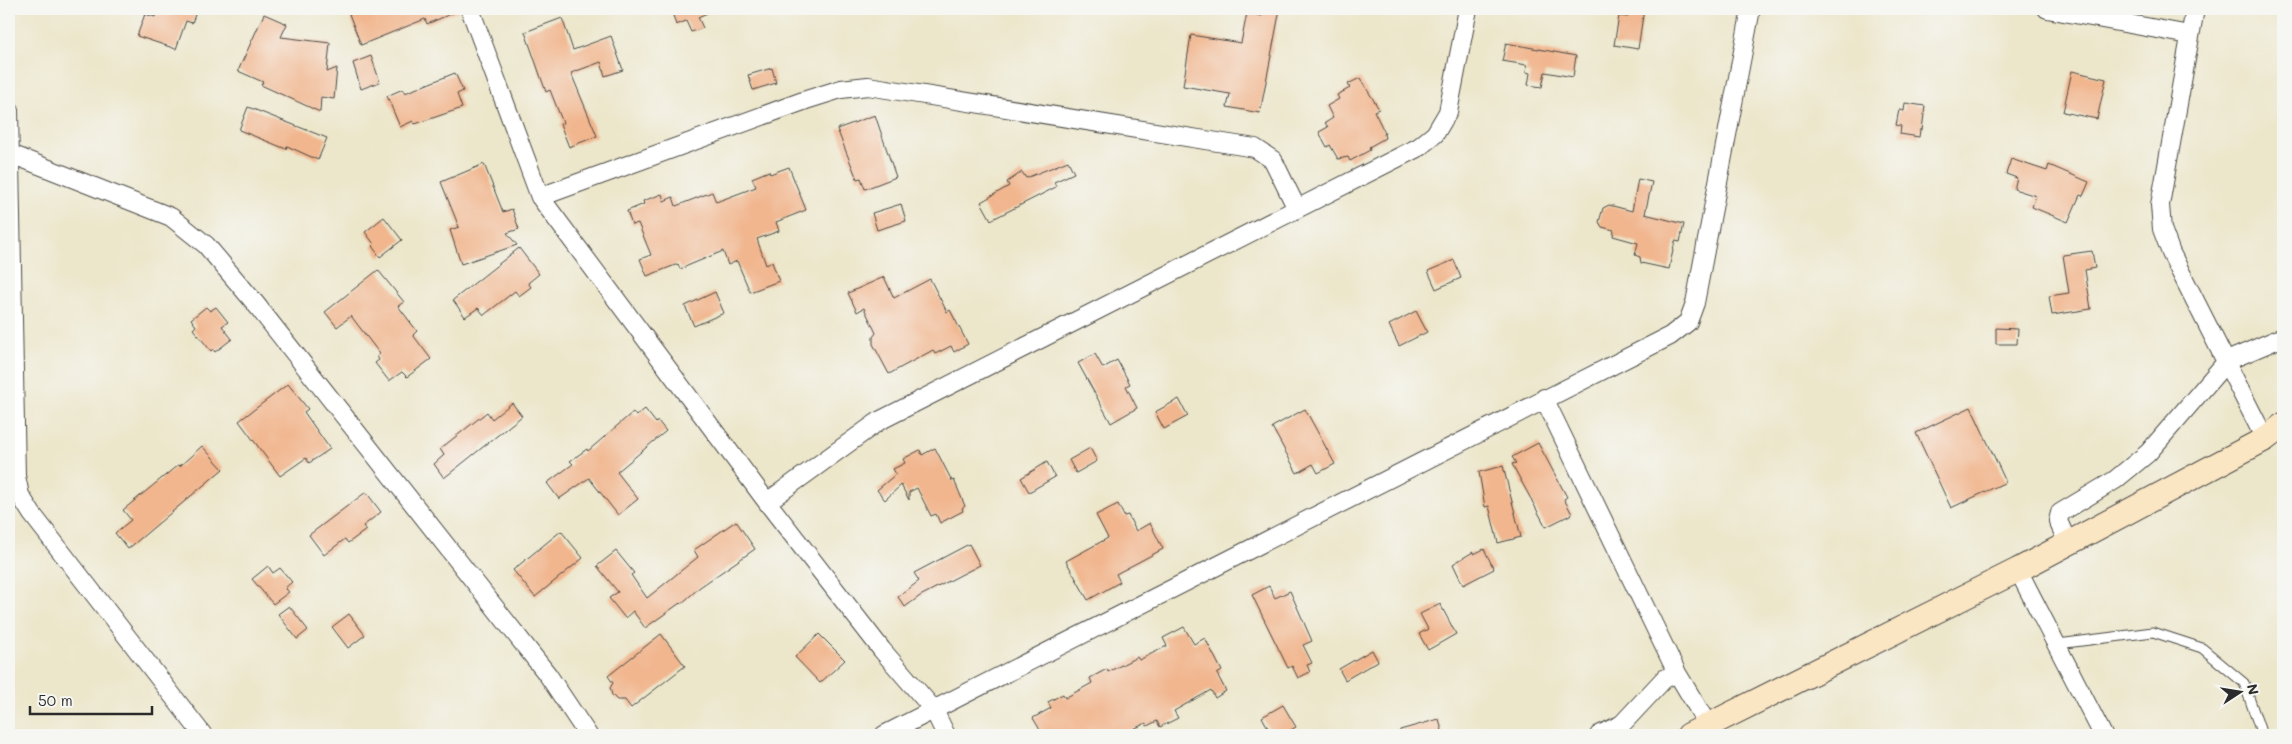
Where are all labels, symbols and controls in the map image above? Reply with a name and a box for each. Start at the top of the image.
north arrow [2214,666,2264,716]
text: N [2243,682,2264,696]
scale bar [30,684,152,716]
text: 50 m [38,690,73,710]

